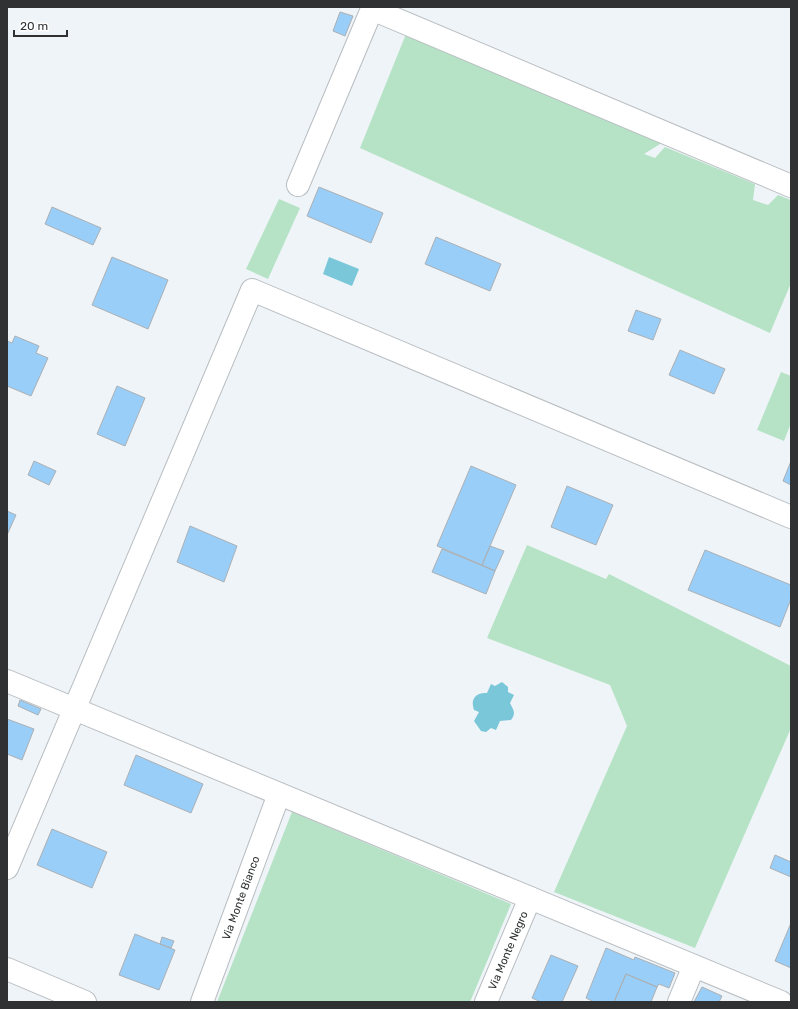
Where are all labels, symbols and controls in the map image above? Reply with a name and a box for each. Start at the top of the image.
scale bar [14,12,67,38]
text: 20 m [20,19,48,33]
street label: Via Monte Bianco [219,854,262,942]
street label: Via Monte Negro [485,909,530,992]

